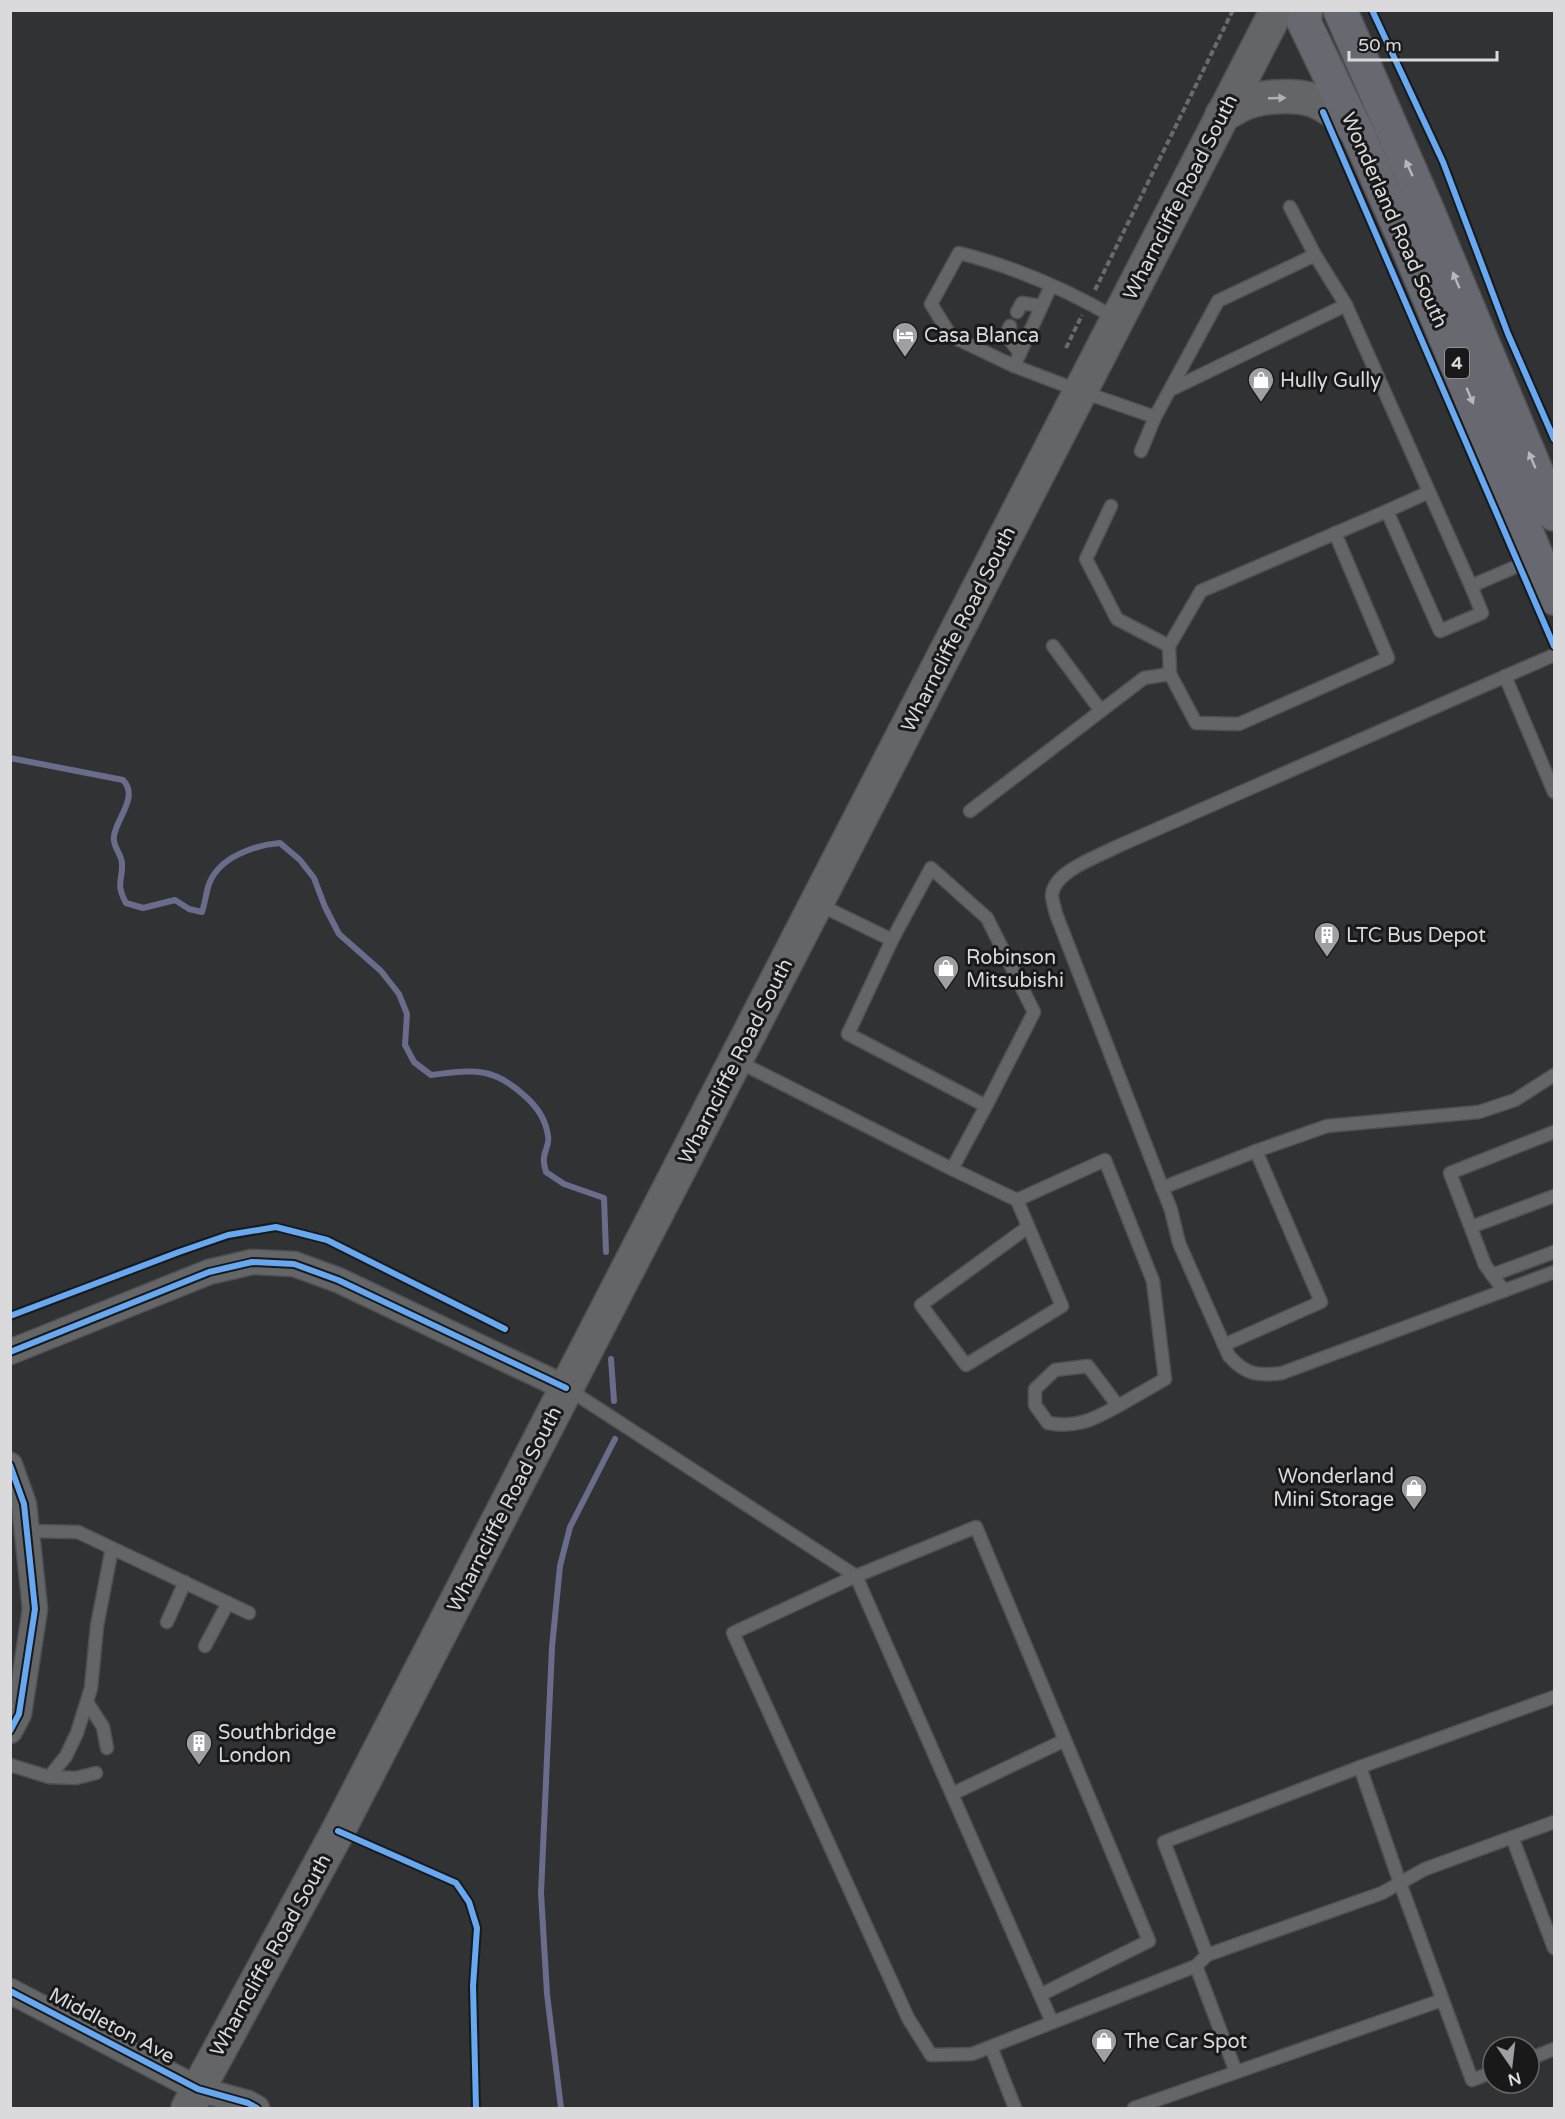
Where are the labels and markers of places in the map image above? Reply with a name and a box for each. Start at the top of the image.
hotel icon: Casa Blanca [890,320,920,358]
place label: Casa Blanca [924,324,1039,348]
shop icon: Hully Gully [1246,365,1276,403]
place label: Hully Gully [1280,369,1381,393]
building icon: LTC Bus Depot [1312,920,1342,958]
place label: LTC Bus Depot [1346,924,1486,948]
place label: Robinson Mitsubishi [966,946,1064,993]
shop icon: Robinson Mitsubishi [931,953,961,991]
place label: Wonderland Mini Storage [1273,1465,1394,1512]
shop icon: Wonderland Mini Storage [1399,1473,1429,1511]
place label: Southbridge London [218,1721,336,1768]
building icon: Southbridge London [184,1728,214,1766]
shop icon: The Car Spot [1089,2026,1119,2064]
place label: The Car Spot [1124,2030,1248,2054]

